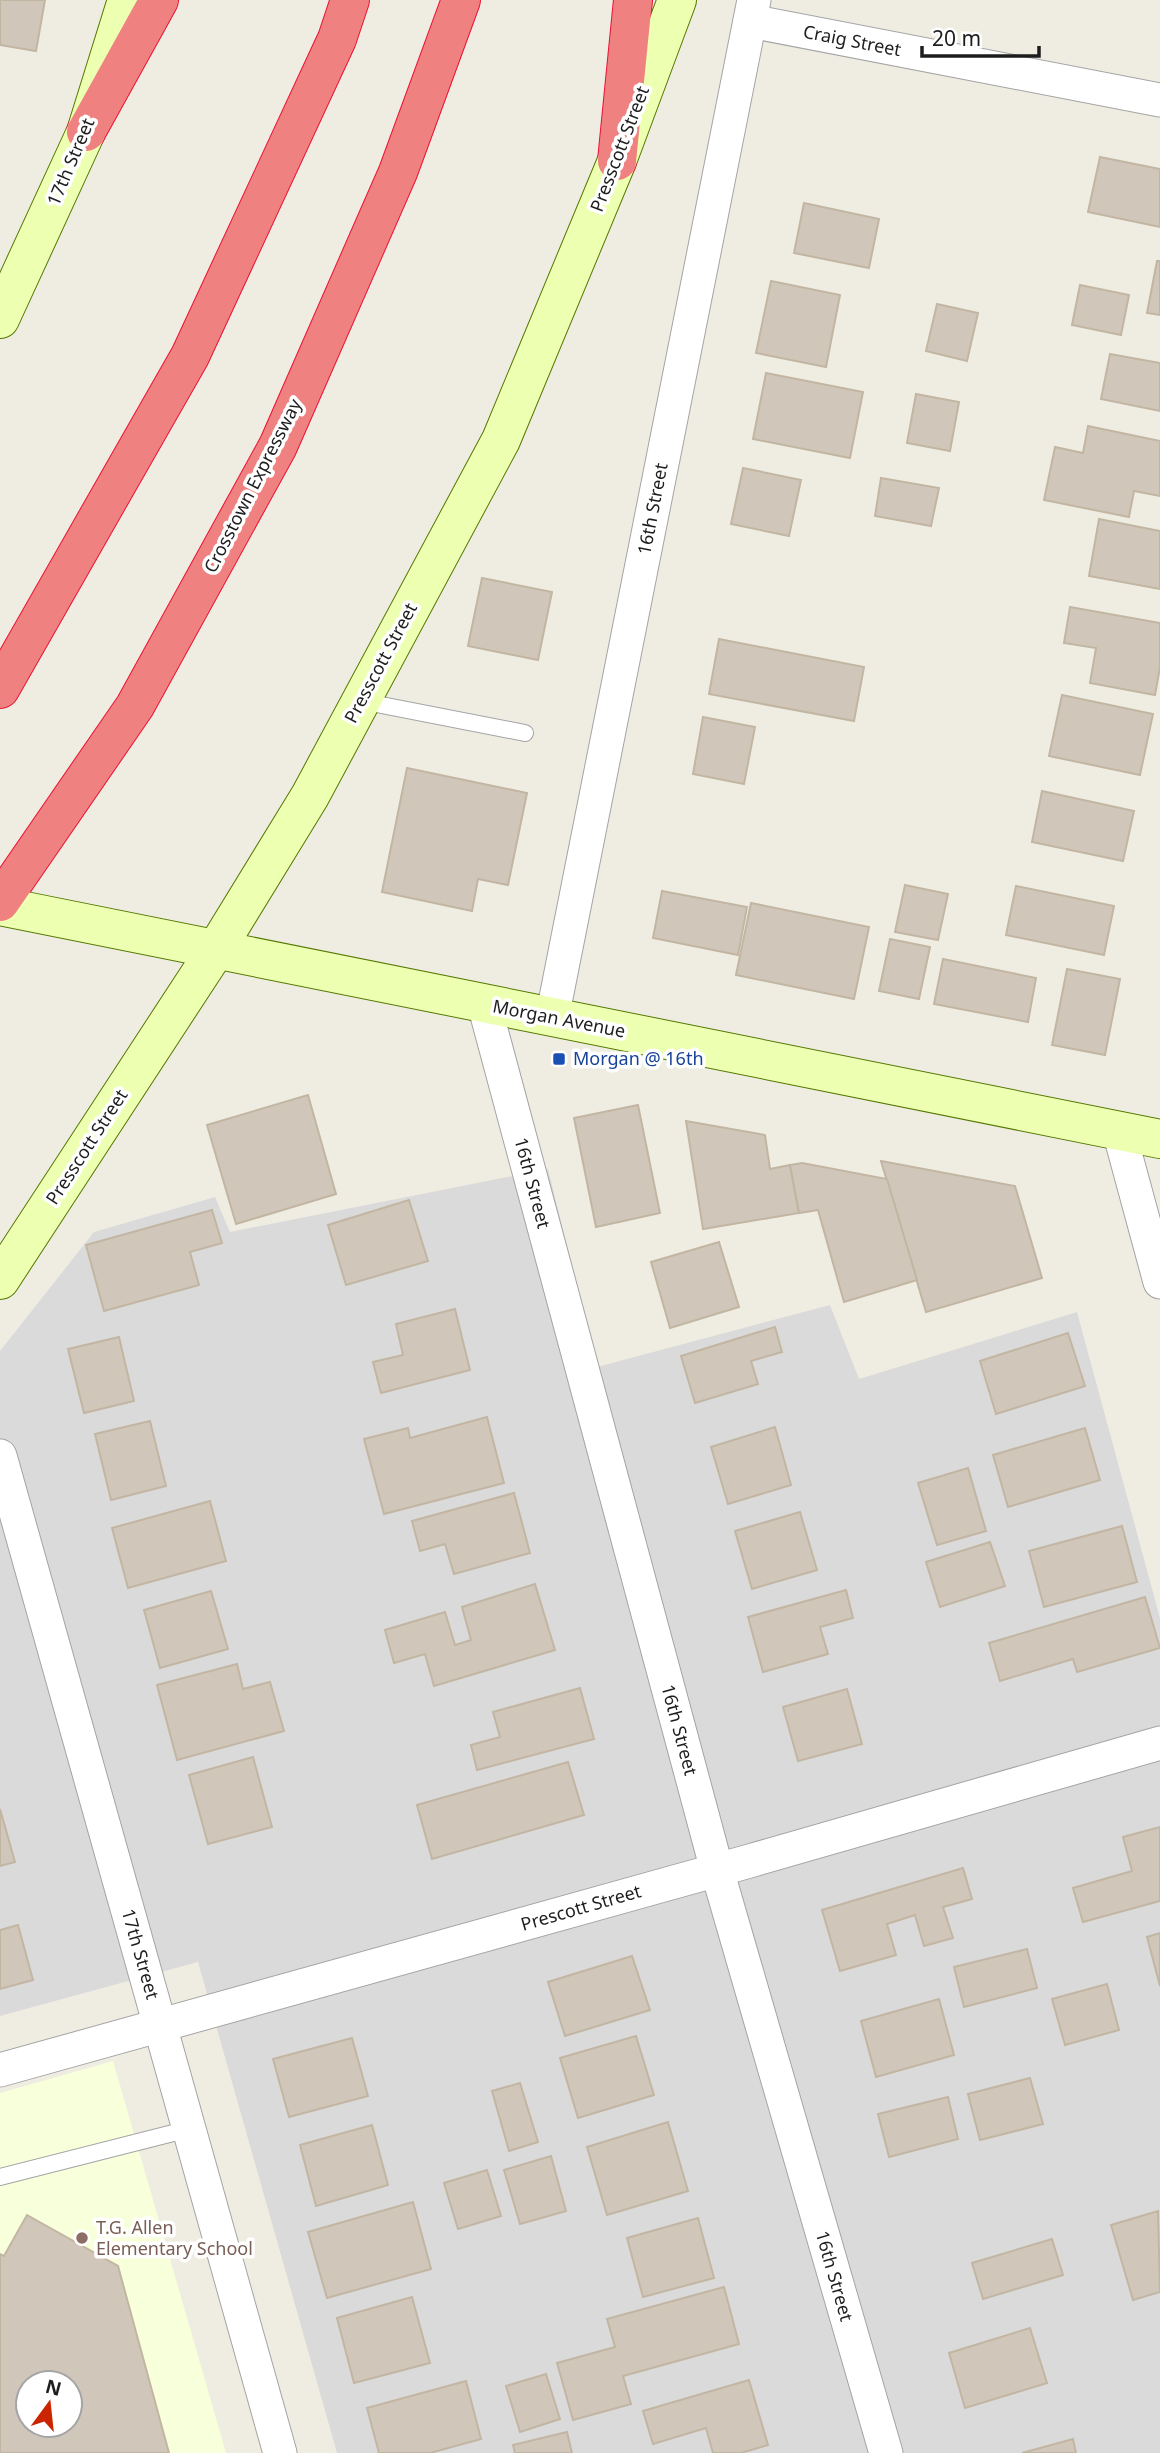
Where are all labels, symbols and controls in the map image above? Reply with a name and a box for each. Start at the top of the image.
scale bar [922,14,1039,58]
street label: Craig Street [801,19,904,61]
text: 20 m [932,24,981,52]
street label: Presscott Street [584,82,654,215]
street label: 17th Street [41,114,100,209]
street label: Crosstown Expressway [198,394,307,577]
street label: 16th Street [631,460,673,557]
street label: Presscott Street [338,598,422,727]
street label: Morgan Avenue [491,993,628,1043]
place label: Morgan @ 16th [573,1046,704,1070]
marker: Morgan @ 16th [551,1051,567,1067]
street label: Presscott Street [40,1084,133,1209]
street label: 16th Street [509,1135,557,1231]
street label: 16th Street [656,1682,704,1778]
street label: Prescott Street [518,1878,644,1936]
street label: 17th Street [117,1906,165,2002]
place label: T.G. Allen Elementary School [96,2215,253,2260]
street label: 16th Street [811,2228,859,2324]
marker: T.G. Allen Elementary School [74,2230,90,2246]
north arrow [14,2369,84,2439]
text: N [43,2373,64,2402]

